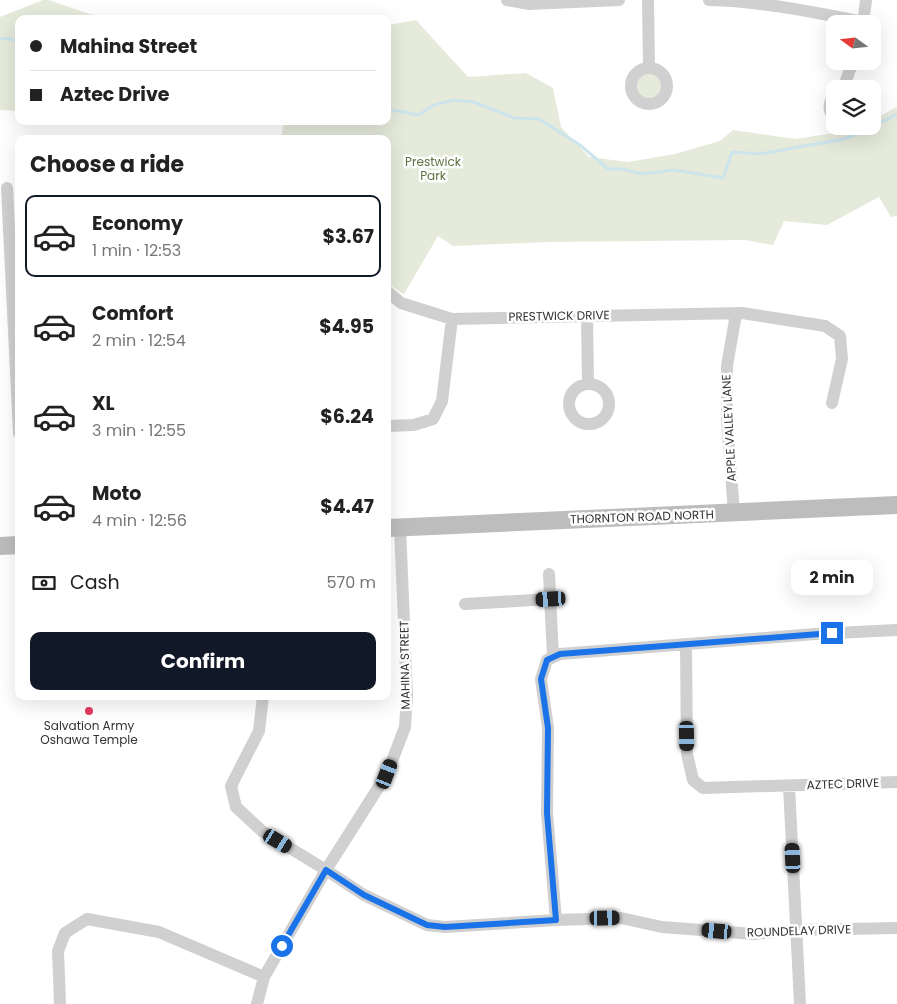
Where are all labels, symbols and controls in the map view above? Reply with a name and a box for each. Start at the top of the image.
north arrow [826,15,881,70]
map controls [826,15,881,135]
text: Mahina Street [60,33,197,60]
button: layers [826,80,881,135]
text: Aztec Drive [60,81,170,108]
text: Choose a ride [30,149,184,180]
park label: Prestwick Park [405,153,462,184]
text: Economy [92,210,183,237]
icon: car [32,214,77,259]
text: $3.67 [322,223,374,250]
text: 1 min · 12:53 [92,239,181,262]
text: Comfort [92,300,174,327]
icon: car [32,304,77,349]
street label: PRESTWICK DRIVE [508,306,610,325]
text: $4.95 [319,313,374,340]
text: 2 min · 12:54 [92,329,186,352]
street label: APPLE VALLEY LANE [717,374,740,482]
text: XL [92,390,115,417]
icon: car [32,394,77,439]
text: $6.24 [320,403,374,430]
text: 3 min · 12:55 [92,419,186,442]
text: Moto [92,480,141,507]
icon: car [32,484,77,529]
text: $4.47 [320,493,374,520]
street label: THORNTON ROAD NORTH [570,505,714,528]
text: 4 min · 12:56 [92,509,187,532]
callout: 2 min [791,560,873,596]
text: 2 min [810,566,854,589]
icon: cash [30,569,58,597]
text: Cash [70,569,120,596]
text: 570 m [326,571,376,594]
car [535,591,566,607]
street label: MAHINA STREET [395,620,414,710]
route end [821,622,843,644]
button: Confirm [30,632,376,690]
marker: Salvation Army Oshawa Temple [83,705,95,717]
place label: Salvation Army Oshawa Temple [40,717,138,748]
car [679,721,694,751]
car [374,757,399,791]
street label: AZTEC DRIVE [806,774,880,793]
car [261,827,294,855]
car [784,843,801,873]
car [589,910,620,926]
street label: ROUNDELAY DRIVE [747,920,851,941]
car [701,922,732,940]
route start [271,935,293,957]

